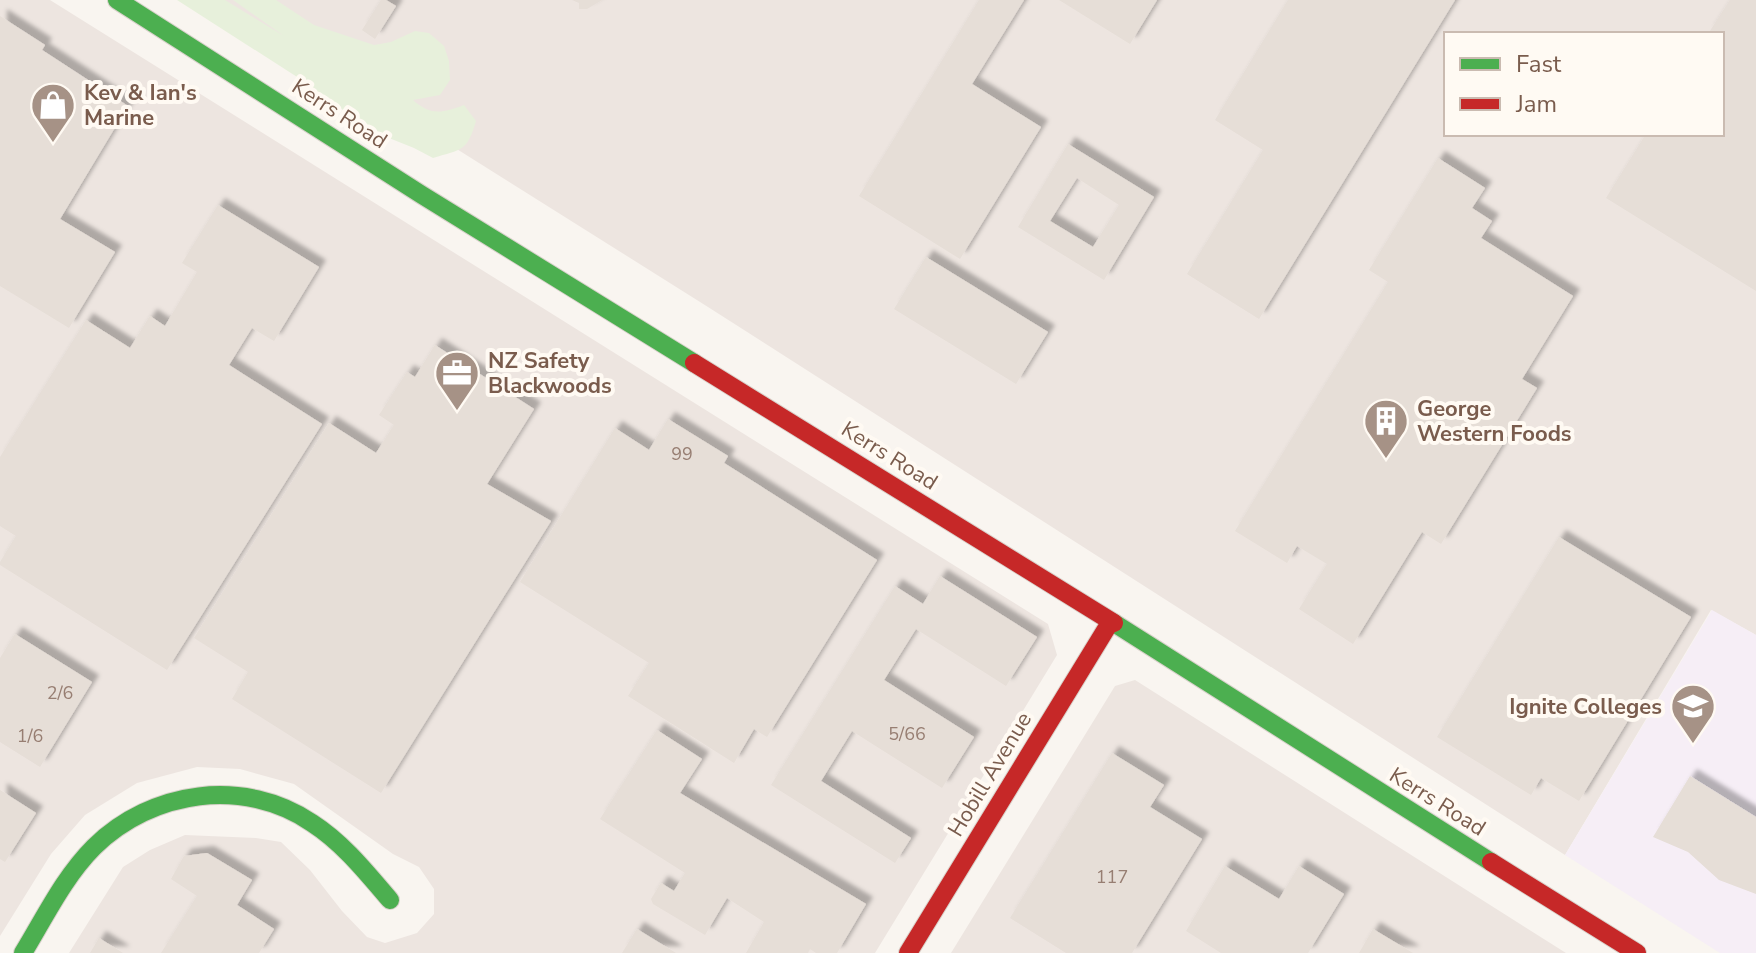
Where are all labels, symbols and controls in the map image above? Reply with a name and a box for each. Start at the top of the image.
legend [1444,32,1724,136]
text: Fast [1516,48,1562,80]
street label: Kerrs Road [286,72,393,156]
place label: Kev & Ian's Marine [84,78,197,133]
shop icon: Kev & Ian's Marine [29,81,77,144]
text: Jam [1515,88,1557,120]
place label: NZ Safety Blackwoods [488,346,612,401]
office icon: NZ Safety Blackwoods [433,349,481,412]
place label: George Western Foods [1417,394,1572,449]
building icon: George Western Foods [1362,397,1410,460]
street label: Kerrs Road [836,414,943,497]
house number: 99 [671,442,693,466]
house number: 2/6 [47,681,73,705]
school or university icon: Ignite Colleges [1669,682,1717,745]
place label: Ignite Colleges [1509,692,1662,722]
street label: Hobill Avenue [941,707,1039,842]
house number: 5/66 [888,722,926,746]
house number: 1/6 [17,724,43,748]
street label: Kerrs Road [1384,760,1491,843]
house number: 117 [1096,865,1128,889]

